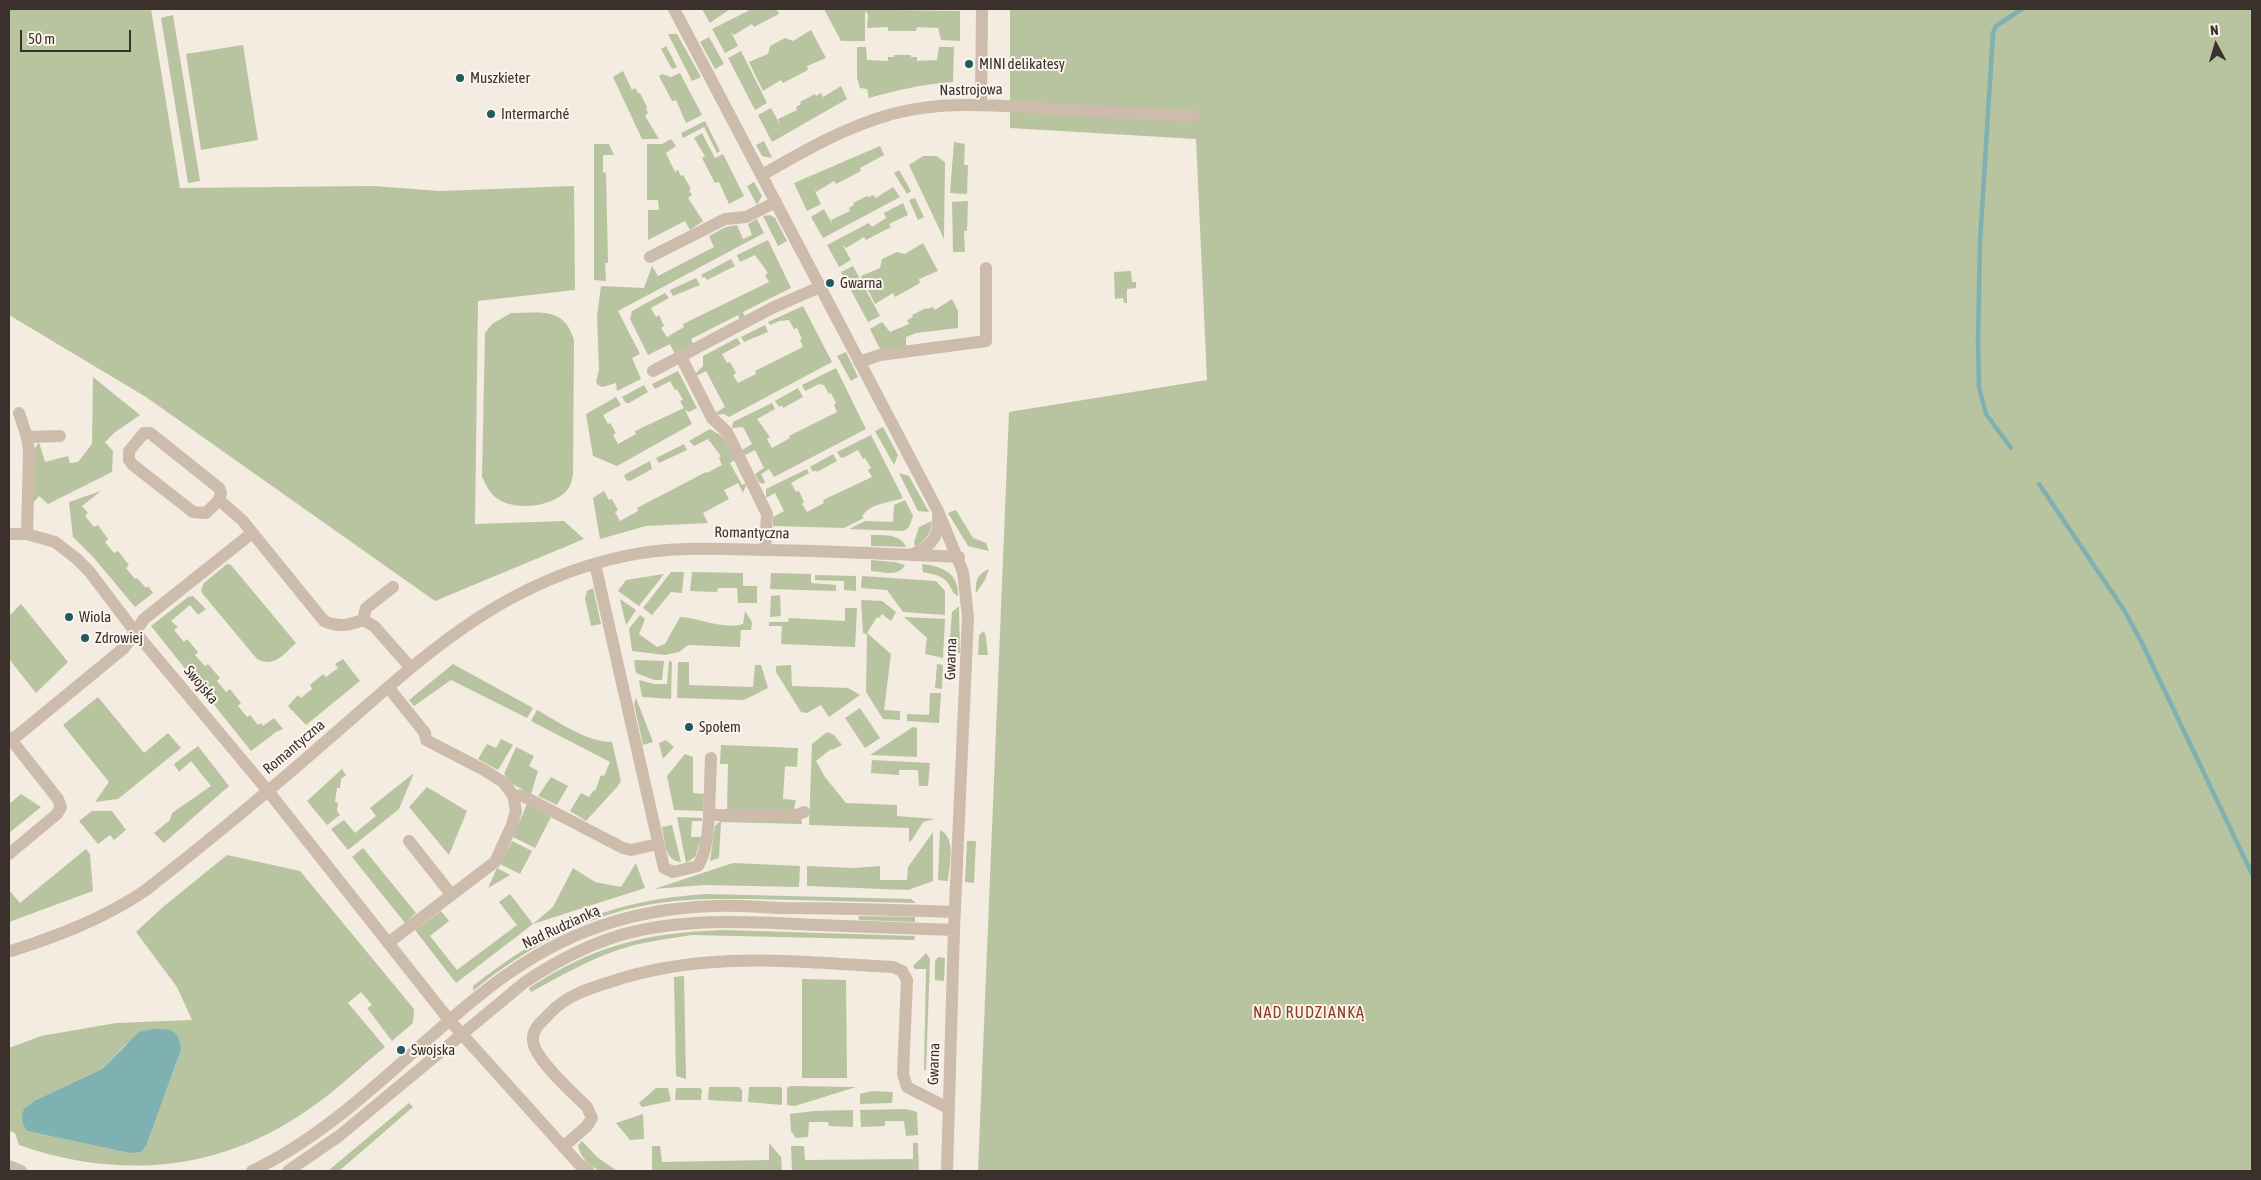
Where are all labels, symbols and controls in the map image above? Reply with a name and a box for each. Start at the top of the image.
scale bar [22,20,134,52]
north arrow [2191,20,2241,70]
text: N [2209,22,2219,38]
text: 50 m [28,30,55,47]
place label: MINI delikatesy [979,55,1065,73]
marker: MINI delikatesy [963,58,975,70]
place label: Muszkieter [470,69,530,87]
marker: Muszkieter [454,72,466,84]
street label: Nastrojowa [939,80,1003,100]
place label: Intermarché [501,105,569,123]
marker: Intermarché [485,108,497,120]
place label: Gwarna [840,274,882,292]
marker: Gwarna [824,277,836,289]
street label: Romantyczna [714,523,790,543]
place label: Wiola [79,608,111,626]
marker: Wiola [63,611,75,623]
place label: Zdrowiej [95,629,143,647]
marker: Zdrowiej [79,632,91,644]
street label: Gwarna [941,637,961,681]
street label: Swojska [180,662,222,708]
street label: Romantyczna [259,716,329,778]
place label: Społem [699,718,741,736]
marker: Społem [683,721,695,733]
street label: Nad Rudzianką [519,901,603,953]
district label: NAD RUDZIANKĄ [1251,1003,1367,1023]
place label: Swojska [411,1041,455,1059]
street label: Gwarna [924,1042,944,1086]
marker: Swojska [395,1044,407,1056]

